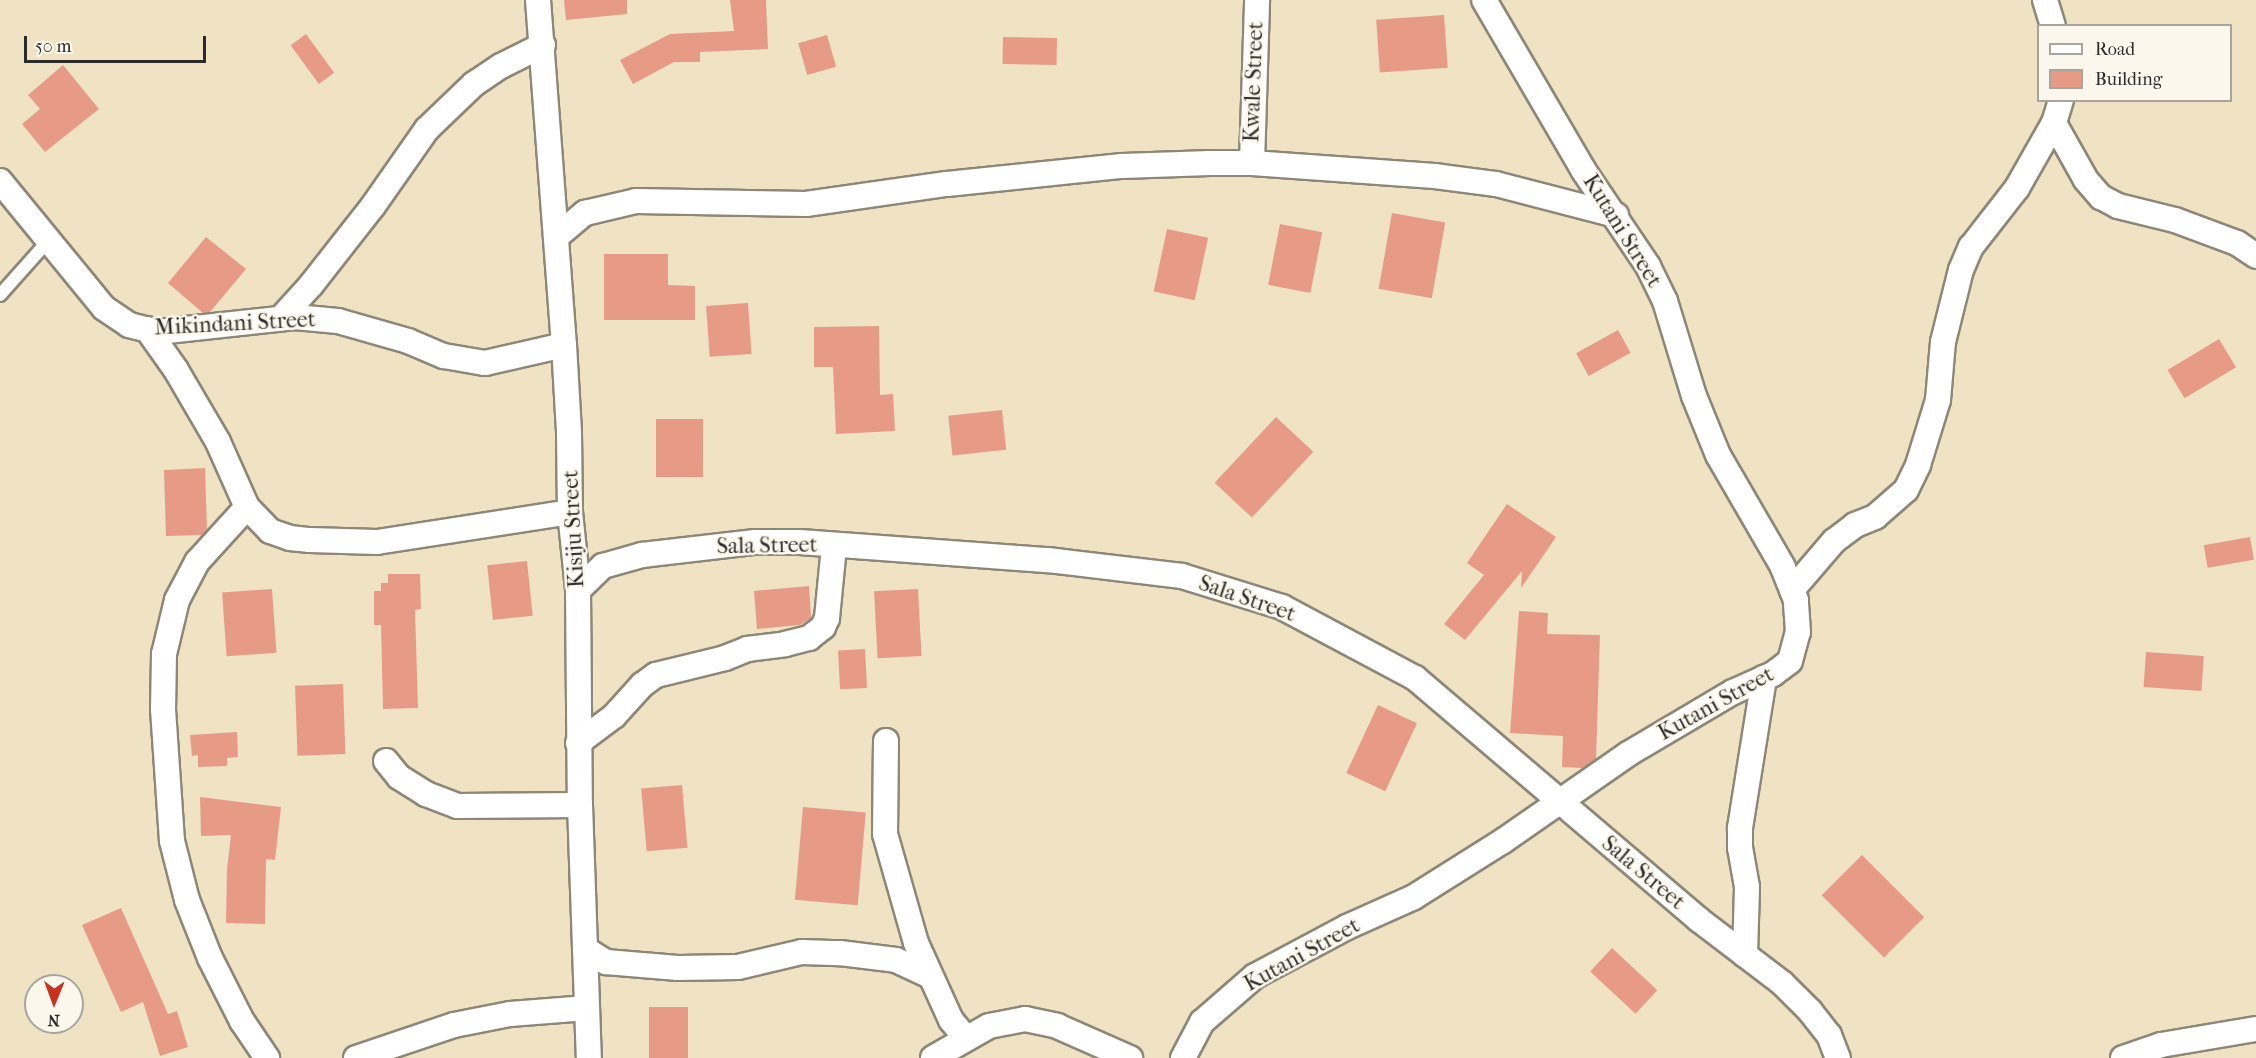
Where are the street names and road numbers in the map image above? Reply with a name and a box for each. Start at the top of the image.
street label: Kwale Street [1239,21,1269,143]
street label: Kutani Street [1577,170,1667,292]
street label: Mikindani Street [154,307,316,341]
street label: Kisiju Street [558,469,590,589]
street label: Sala Street [716,532,818,560]
street label: Sala Street [1195,570,1299,628]
street label: Kutani Street [1654,661,1778,747]
street label: Sala Street [1596,831,1690,915]
street label: Kutani Street [1240,912,1364,998]

